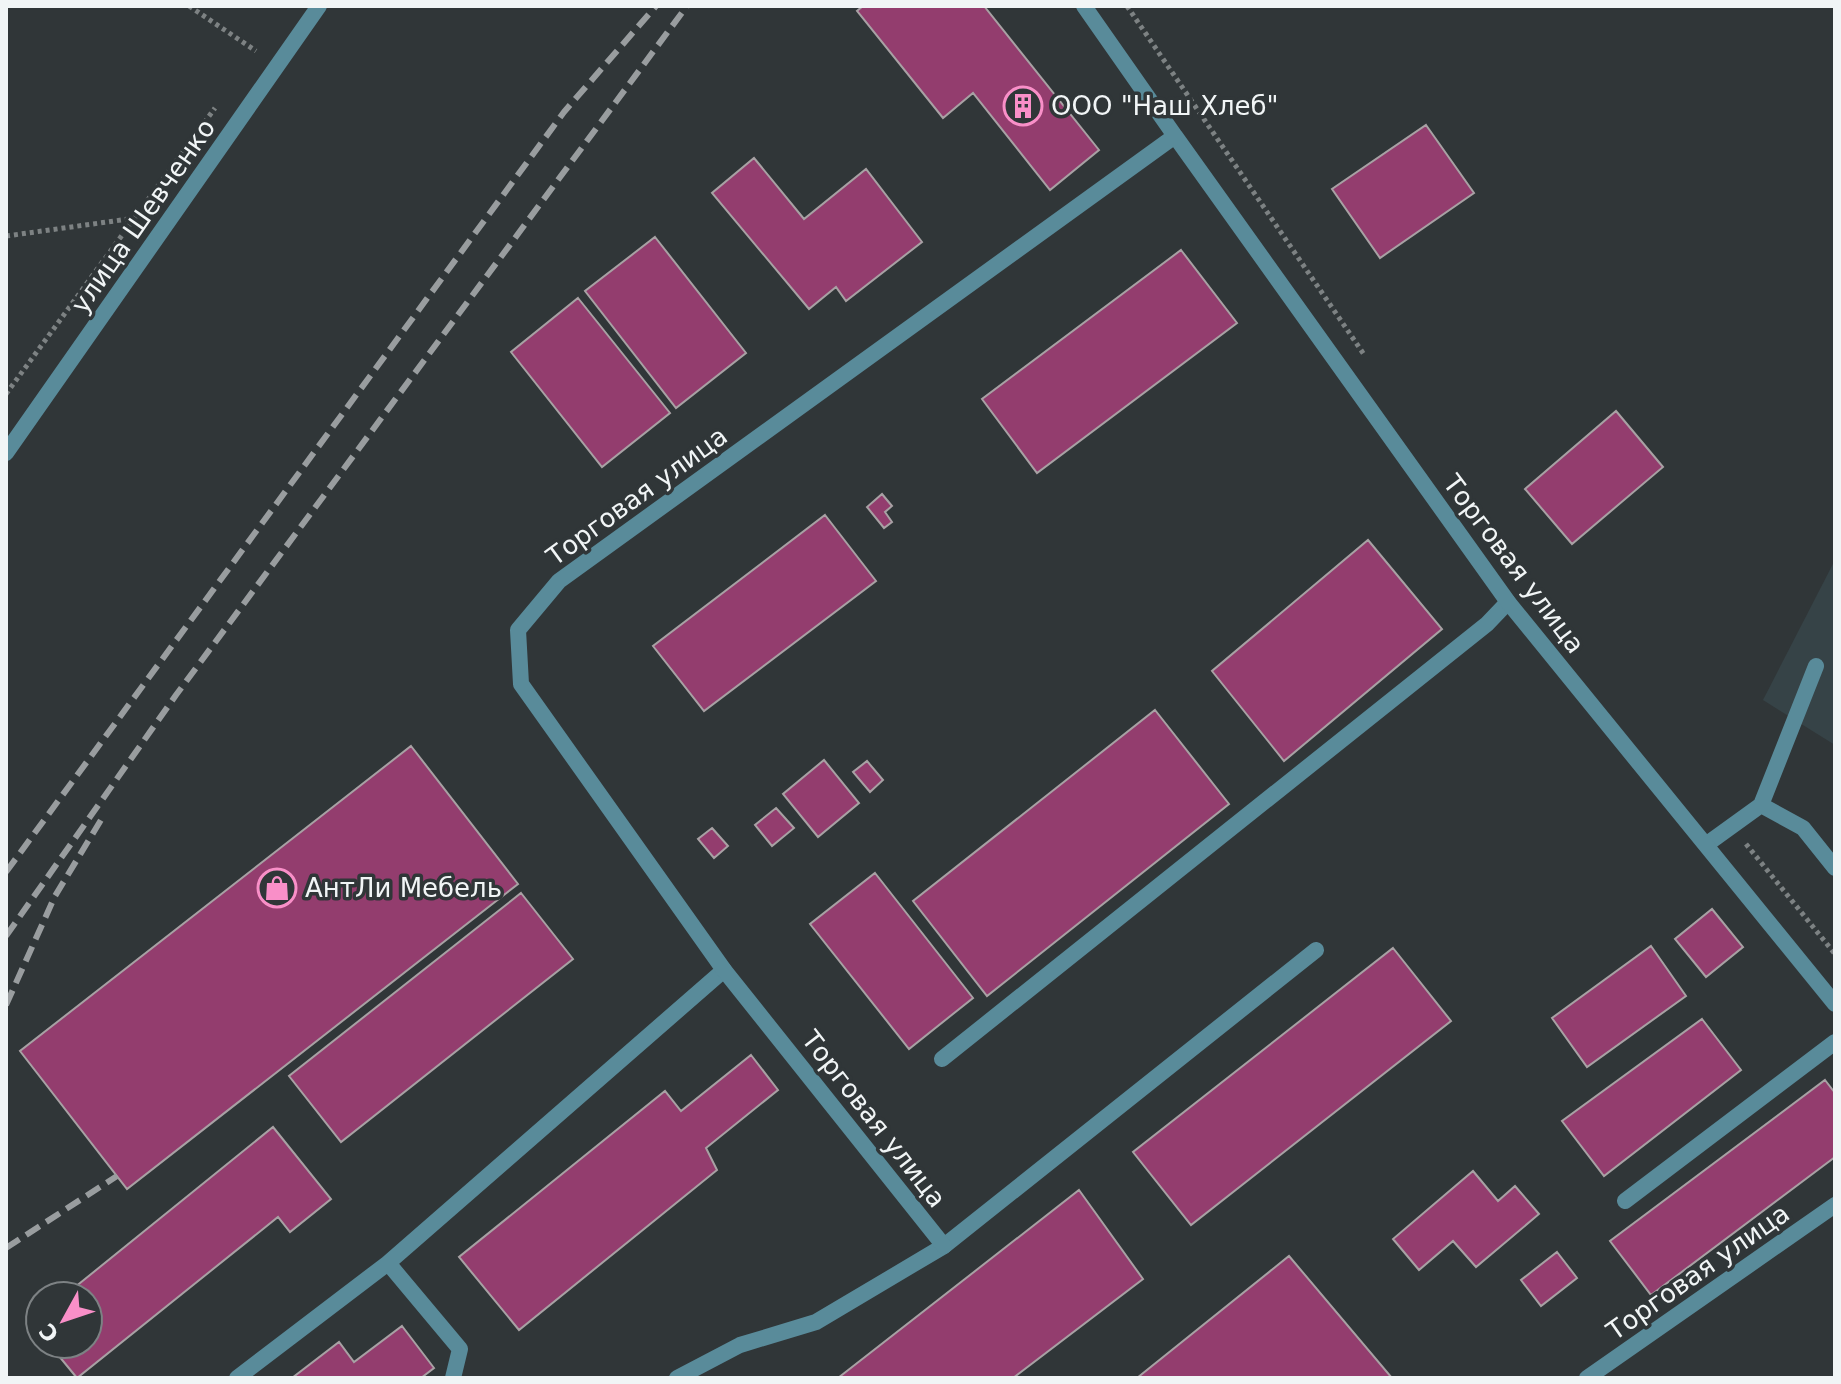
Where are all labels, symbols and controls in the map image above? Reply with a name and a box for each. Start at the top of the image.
building icon: ООО "Наш Хлеб" [1002,85,1044,127]
place label: ООО "Наш Хлеб" [1051,91,1279,121]
street label: улица Шевченко [65,113,221,319]
street label: Торговая улица [540,421,733,572]
street label: Торговая улица [1437,468,1591,659]
shop icon: АнтЛи Мебель [256,867,298,909]
place label: АнтЛи Мебель [305,873,502,903]
street label: Торговая улица [795,1024,952,1213]
street label: Торговая улица [1600,1198,1795,1347]
north arrow [24,1280,104,1360]
text: С [34,1318,64,1347]

